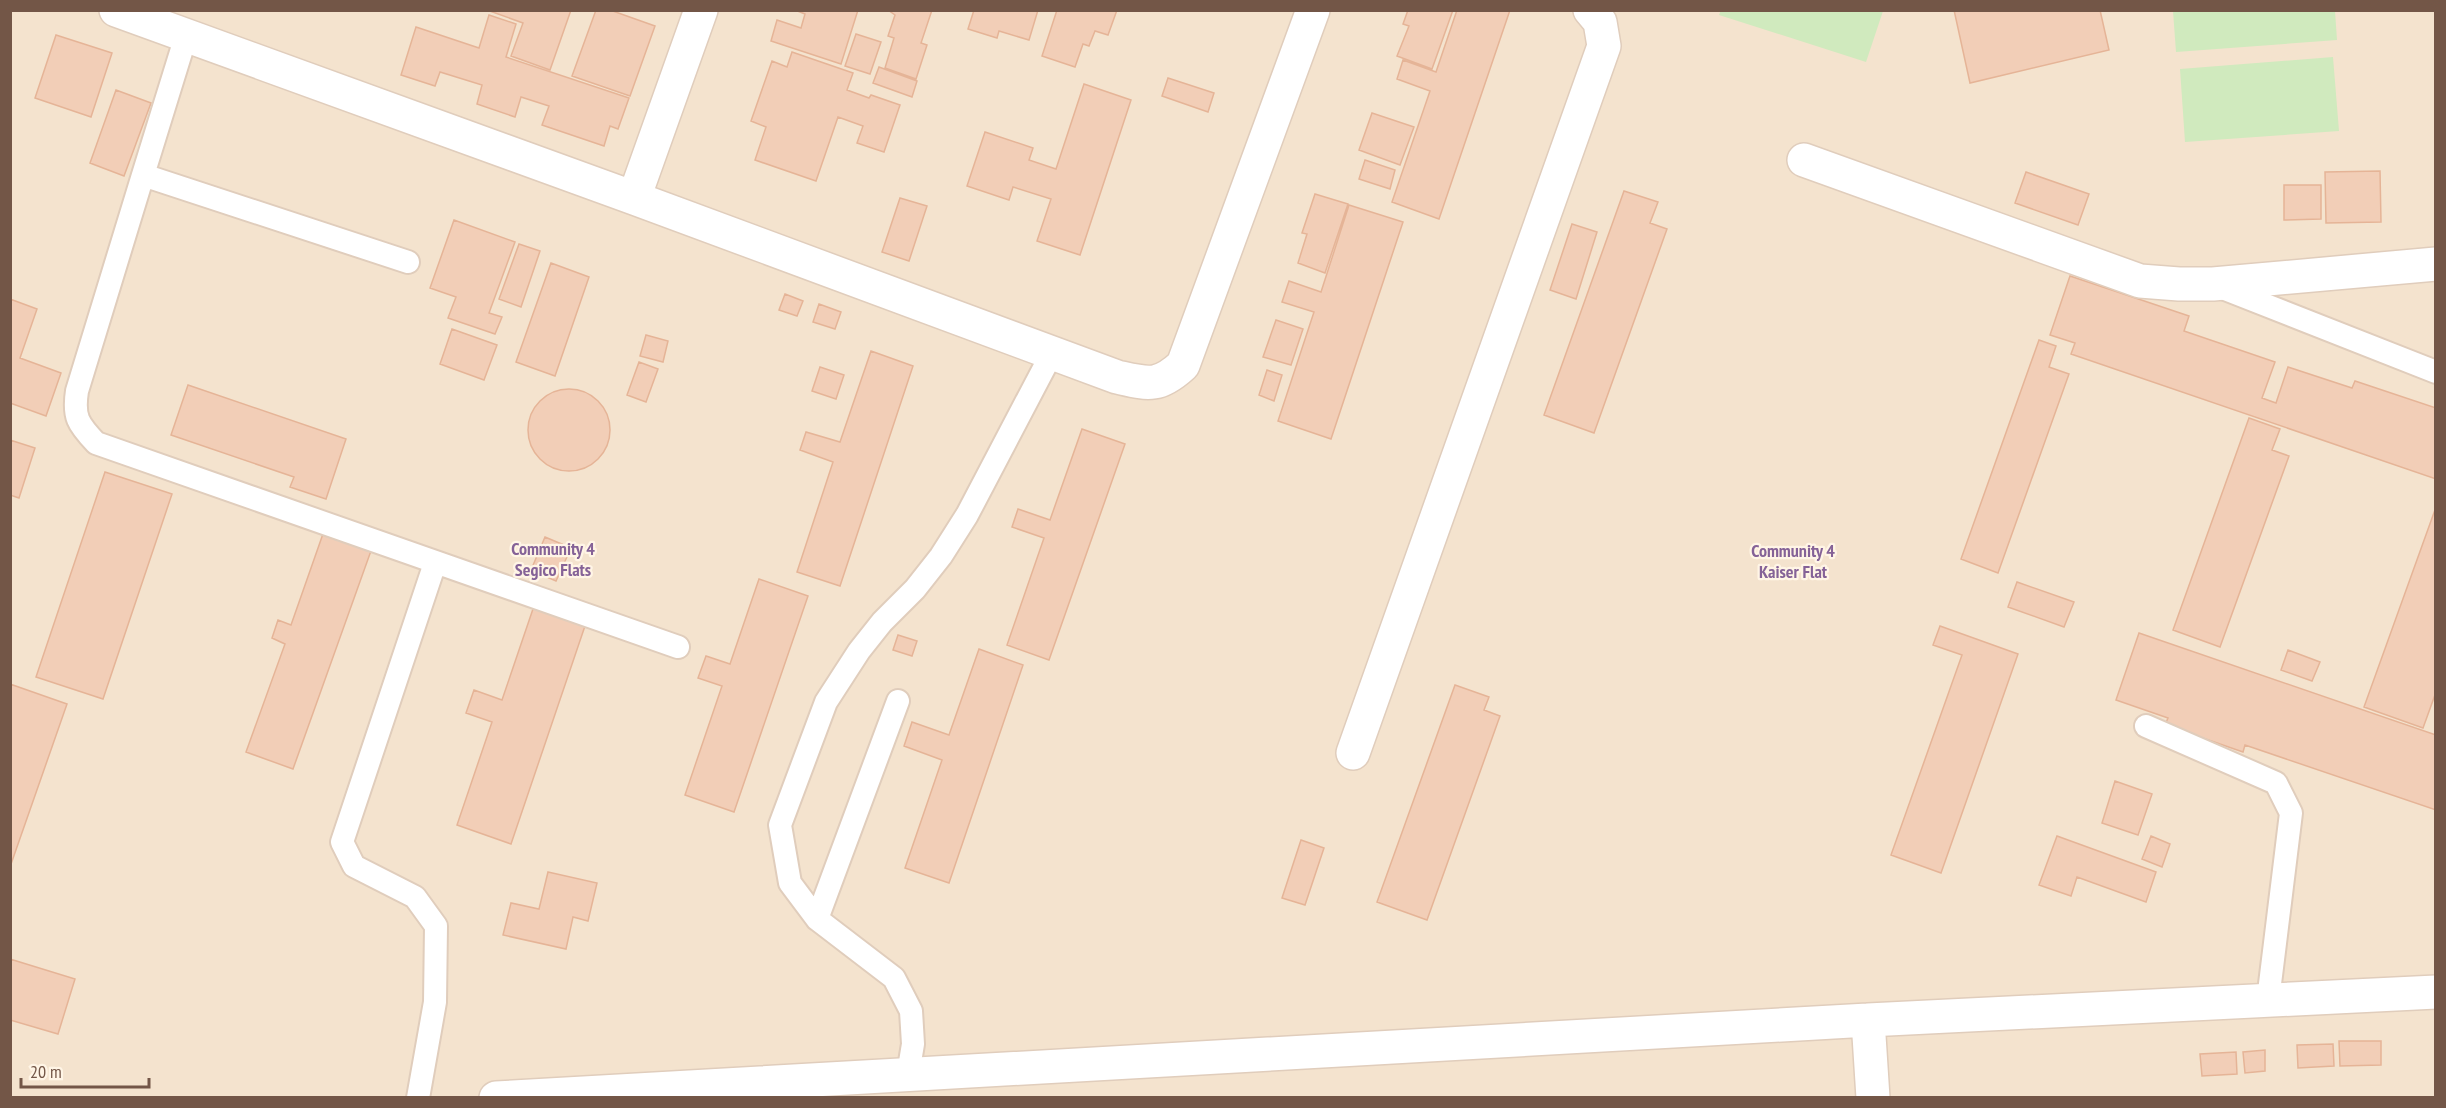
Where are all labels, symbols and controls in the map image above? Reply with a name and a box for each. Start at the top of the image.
district label: Community 4 Segico Flats [511,537,595,581]
district label: Community 4 Kaiser Flat [1751,539,1835,583]
scale bar [21,1051,148,1089]
text: 20 m [30,1060,62,1083]

